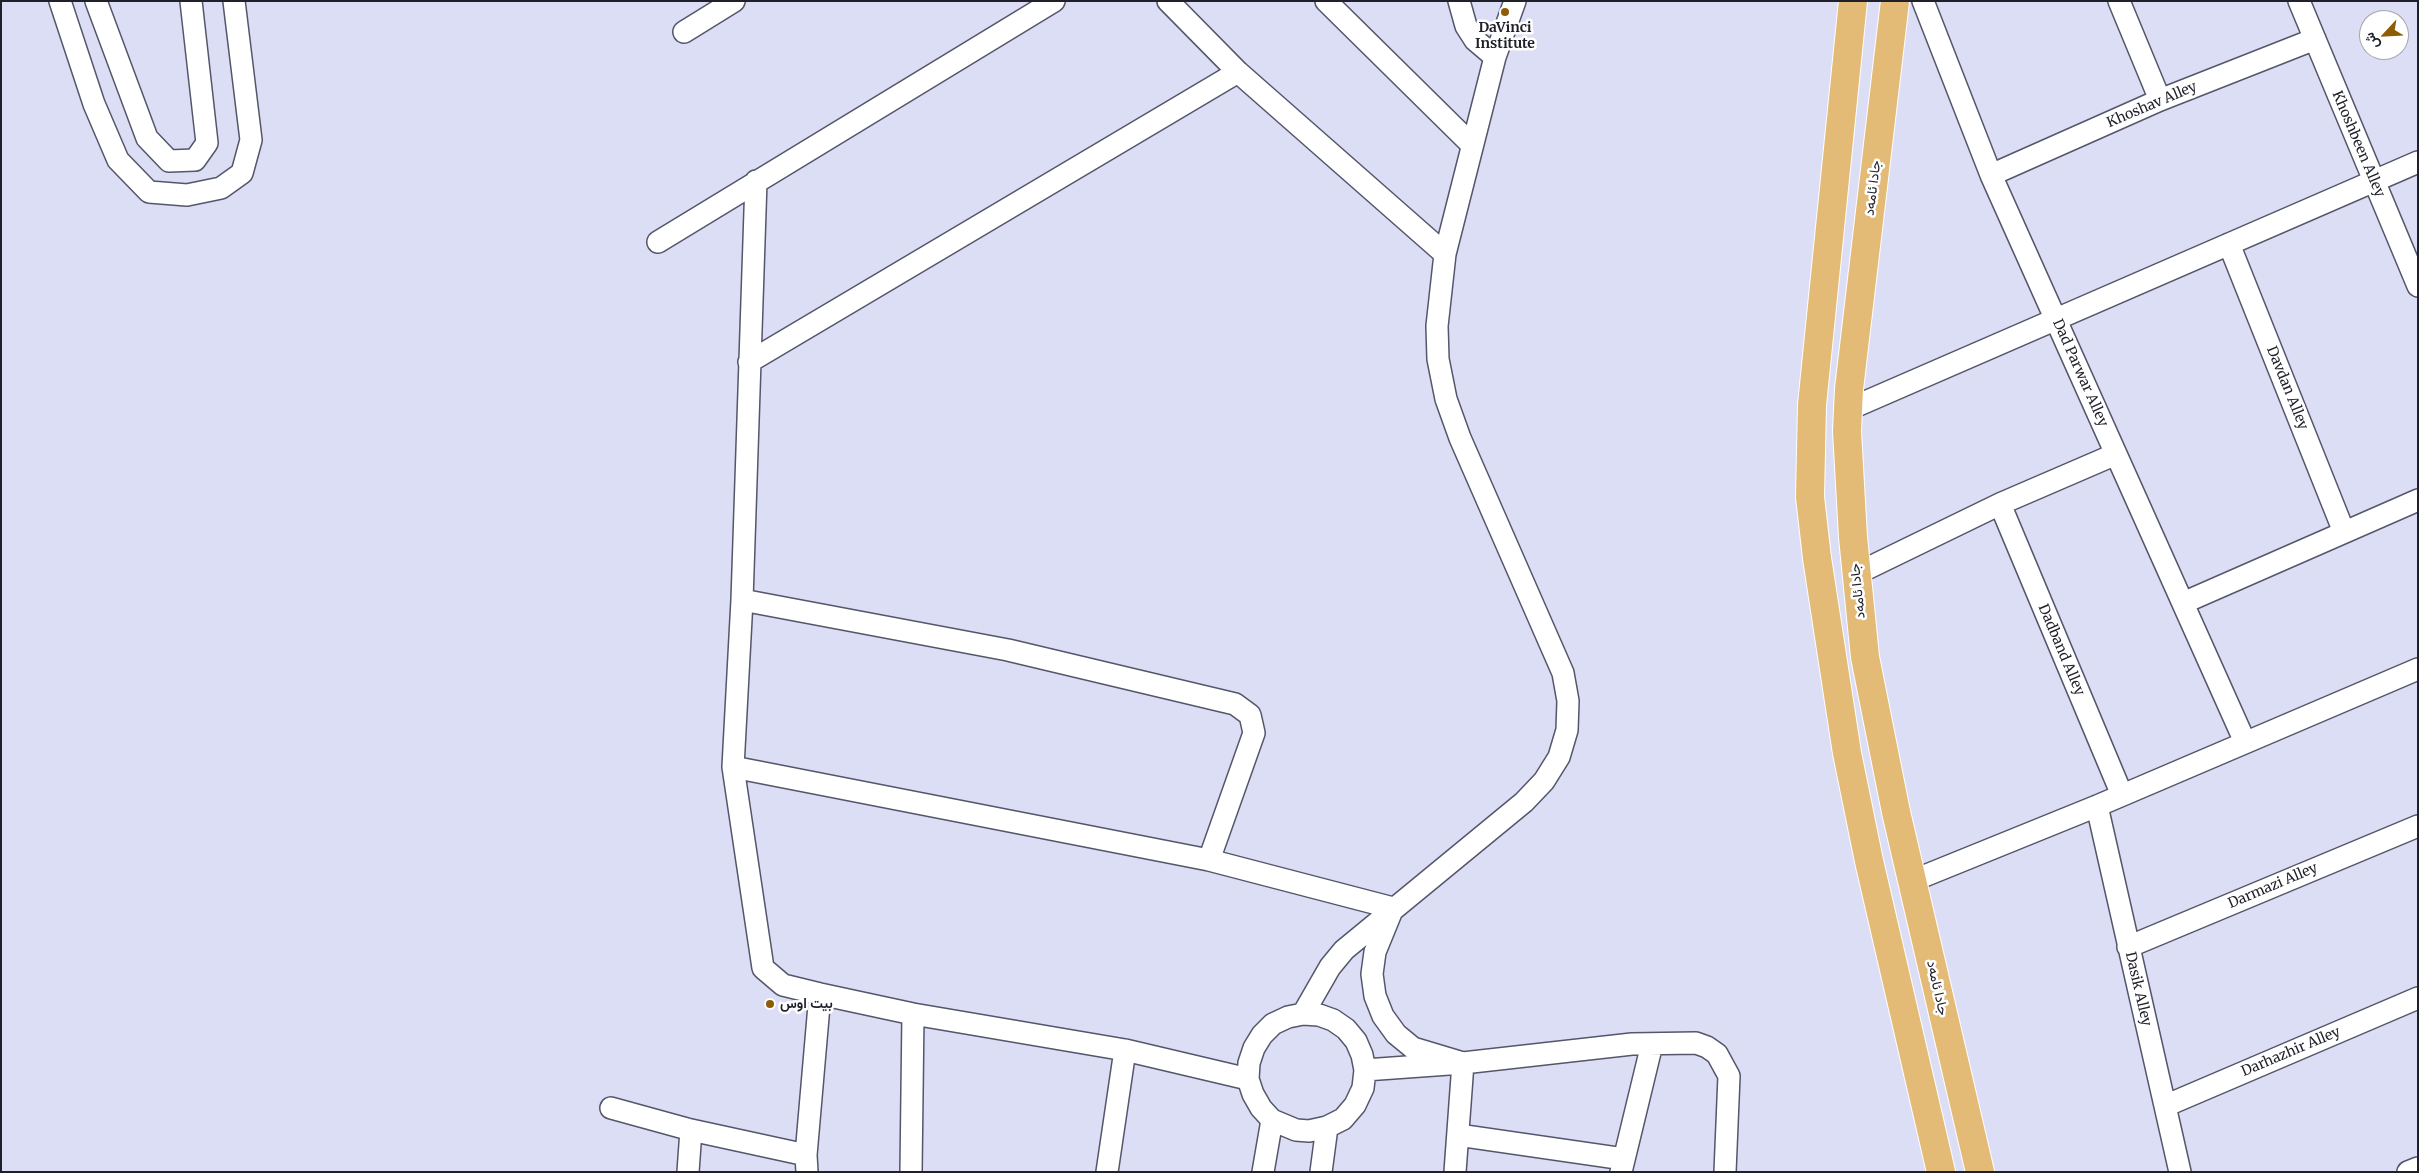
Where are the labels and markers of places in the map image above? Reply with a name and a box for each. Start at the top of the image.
marker: DaVinci Institute [1499,6,1511,18]
place label: DaVinci Institute [1475,20,1535,52]
place label: بيت اوس [780,996,833,1012]
marker: بيت اوس [764,998,776,1010]

